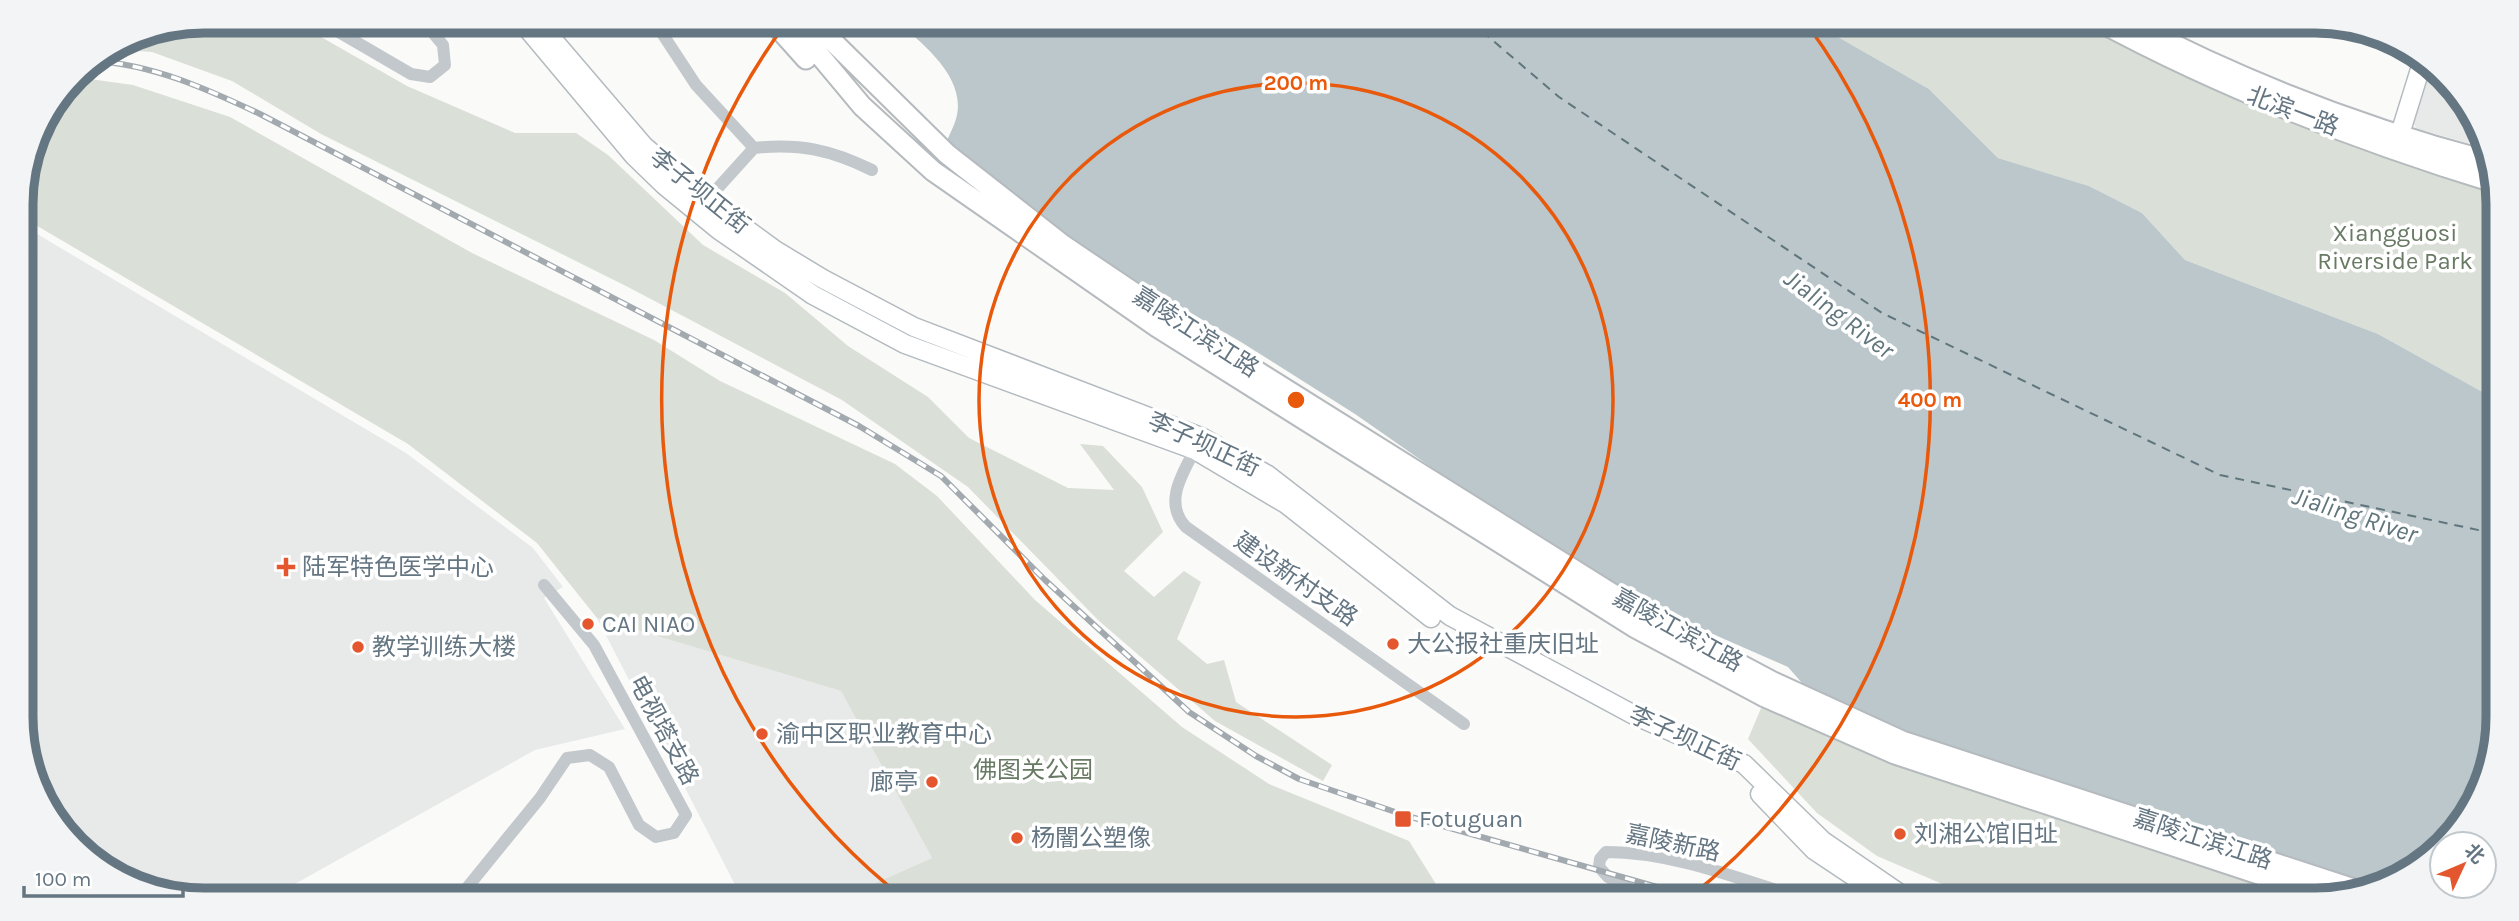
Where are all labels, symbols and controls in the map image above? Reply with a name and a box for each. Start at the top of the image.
text: 200 m [1264,71,1328,95]
street label: 北滨一路 [2243,81,2343,141]
street label: 李子坝正街 [645,142,755,240]
park label: Xiangguosi Riverside Park [2317,219,2473,275]
water label: Jialing River [1778,262,1901,366]
street label: 嘉陵江滨江路 [1128,281,1264,383]
centre of rings [1284,388,1308,412]
text: 400 m [1898,388,1962,412]
street label: 李子坝正街 [1144,406,1264,482]
water label: Jialing River [2288,480,2423,550]
street label: 建设新村支路 [1229,526,1363,632]
place label: 陆军特色医学中心 [302,553,494,581]
marker: 陆军特色医学中心 [276,557,296,577]
street label: 嘉陵江滨江路 [1608,583,1748,677]
place label: CAI NIAO [602,610,695,638]
marker: CAI NIAO [580,616,596,632]
place label: 大公报社重庆旧址 [1407,630,1599,658]
place label: 教学训练大楼 [372,633,516,661]
marker: 大公报社重庆旧址 [1385,636,1401,652]
marker: 教学训练大楼 [350,639,366,655]
street label: 电视塔支路 [623,670,705,790]
street label: 李子坝正街 [1625,700,1745,776]
place label: 渝中区职业教育中心 [776,720,992,748]
marker: 渝中区职业教育中心 [754,726,770,742]
park label: 佛图关公园 [973,756,1093,784]
place label: 廊亭 [870,768,918,796]
marker: 廊亭 [924,774,940,790]
street label: 嘉陵江滨江路 [2130,803,2276,875]
place label: Fotuguan [1419,805,1523,833]
marker: Fotuguan [1393,809,1413,829]
street label: 嘉陵新路 [1623,819,1723,867]
place label: 刘湘公馆旧址 [1914,820,2058,848]
place label: 杨闇公塑像 [1031,824,1151,852]
marker: 刘湘公馆旧址 [1892,826,1908,842]
marker: 杨闇公塑像 [1009,830,1025,846]
north arrow [2428,830,2498,900]
text: 北 [2460,839,2489,868]
scale bar [24,855,184,899]
text: 100 m [35,867,92,891]

